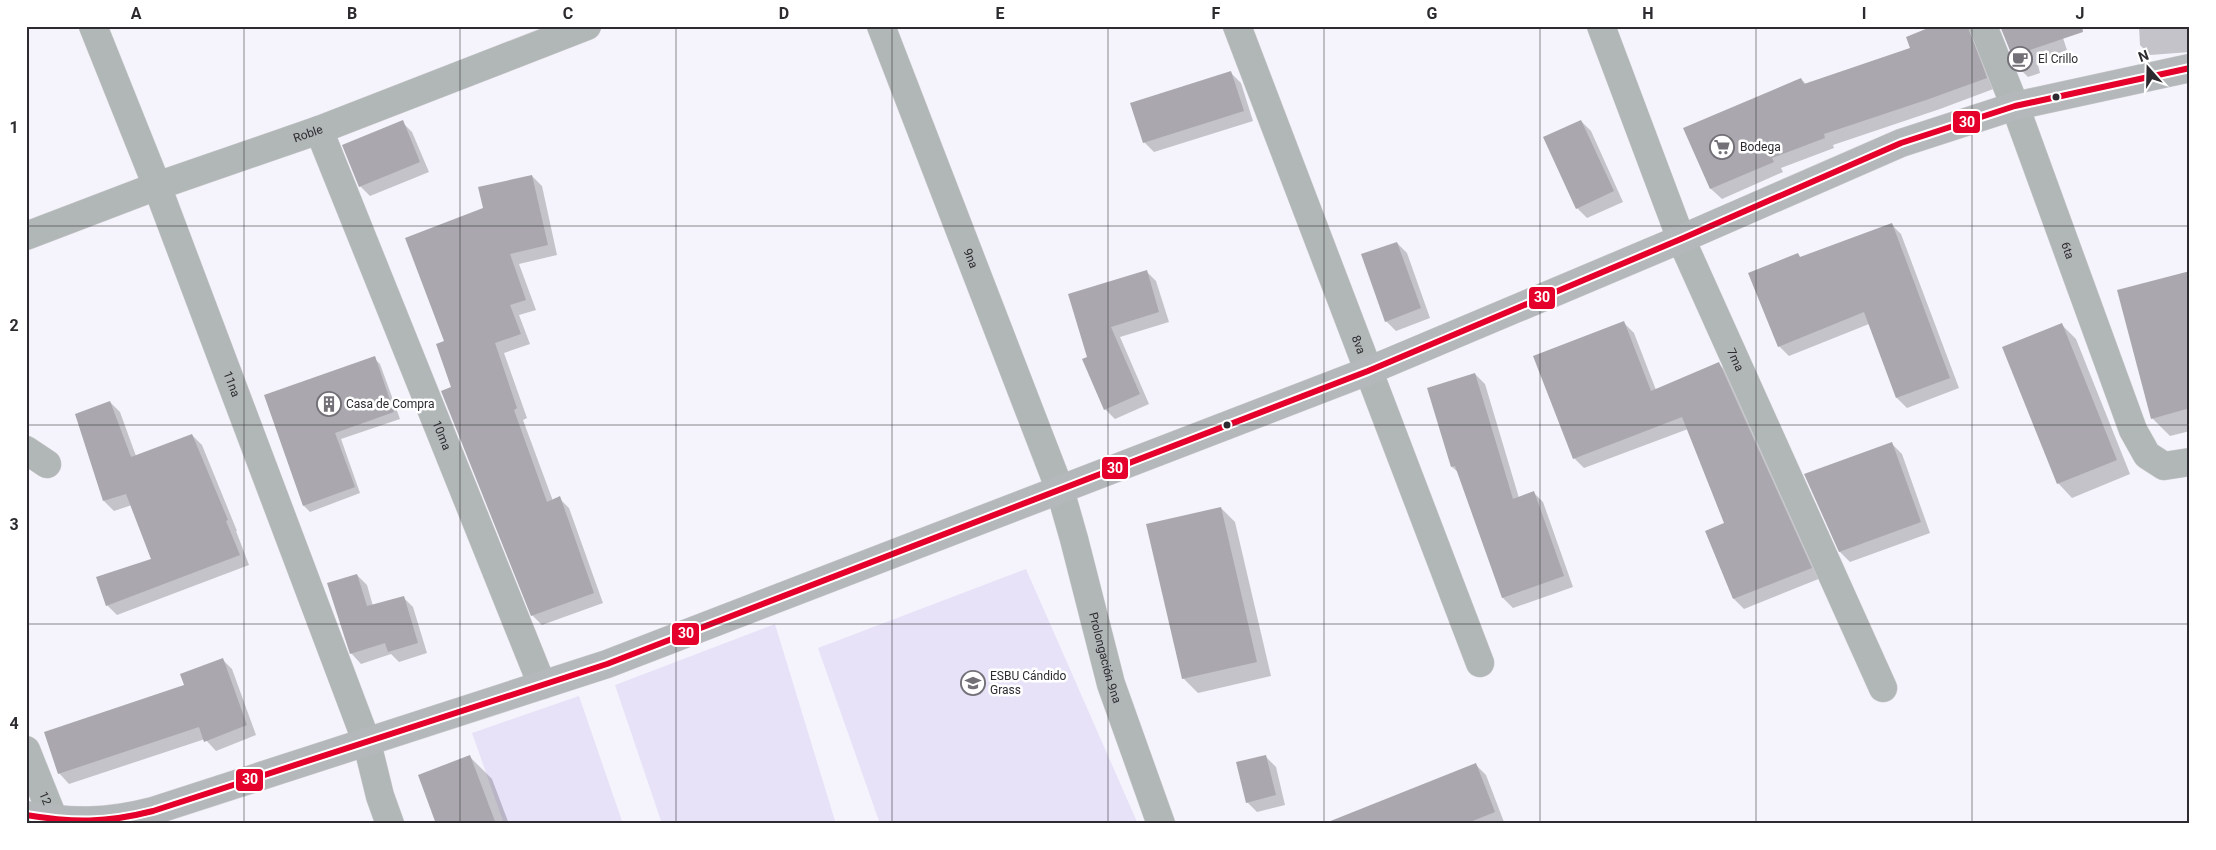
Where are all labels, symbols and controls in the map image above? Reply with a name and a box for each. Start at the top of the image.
text: A [131,4,142,23]
text: B [347,4,357,23]
text: C [563,4,573,23]
text: D [779,4,789,23]
text: E [996,4,1005,23]
text: F [1212,4,1221,23]
text: G [1427,4,1438,23]
text: H [1642,4,1654,23]
text: I [1862,4,1866,23]
text: J [2076,4,2084,23]
north arrow [2124,42,2174,92]
cafe icon: El Crillo [2007,46,2033,72]
text: N [2136,47,2151,65]
place label: El Crillo [2038,52,2078,66]
unlabelled marker [2051,92,2061,102]
line badge: 30 [1952,110,1981,134]
text: 30 [1959,114,1975,130]
text: 1 [9,118,19,137]
street label: Roble [291,122,325,145]
supermarket icon: Bodega [1709,134,1735,160]
place label: Bodega [1740,140,1781,154]
street label: 6ta [2058,240,2077,261]
street label: 9na [961,246,981,270]
line badge: 30 [1528,286,1556,310]
text: 30 [1534,289,1550,305]
text: 2 [9,316,19,335]
street label: 8va [1349,333,1368,356]
street label: 7ma [1724,346,1747,374]
street label: 11na [220,369,243,399]
building icon: Casa de Compra [316,391,342,417]
place label: Casa de Compra [346,397,434,411]
street label: 10ma [429,418,454,452]
unlabelled marker [1222,420,1232,430]
line badge: 30 [1101,456,1129,480]
text: 30 [1107,460,1123,476]
text: 3 [9,515,19,534]
street label: Prolongación 9na [1086,611,1124,705]
line badge: 30 [671,622,700,646]
text: 30 [678,625,694,641]
place label: ESBU Cándido Grass [990,669,1067,697]
school or university icon: ESBU Cándido Grass [960,670,986,696]
text: 4 [9,714,19,733]
line badge: 30 [235,768,264,792]
text: 30 [242,771,258,787]
street label: 12 [36,789,54,807]

